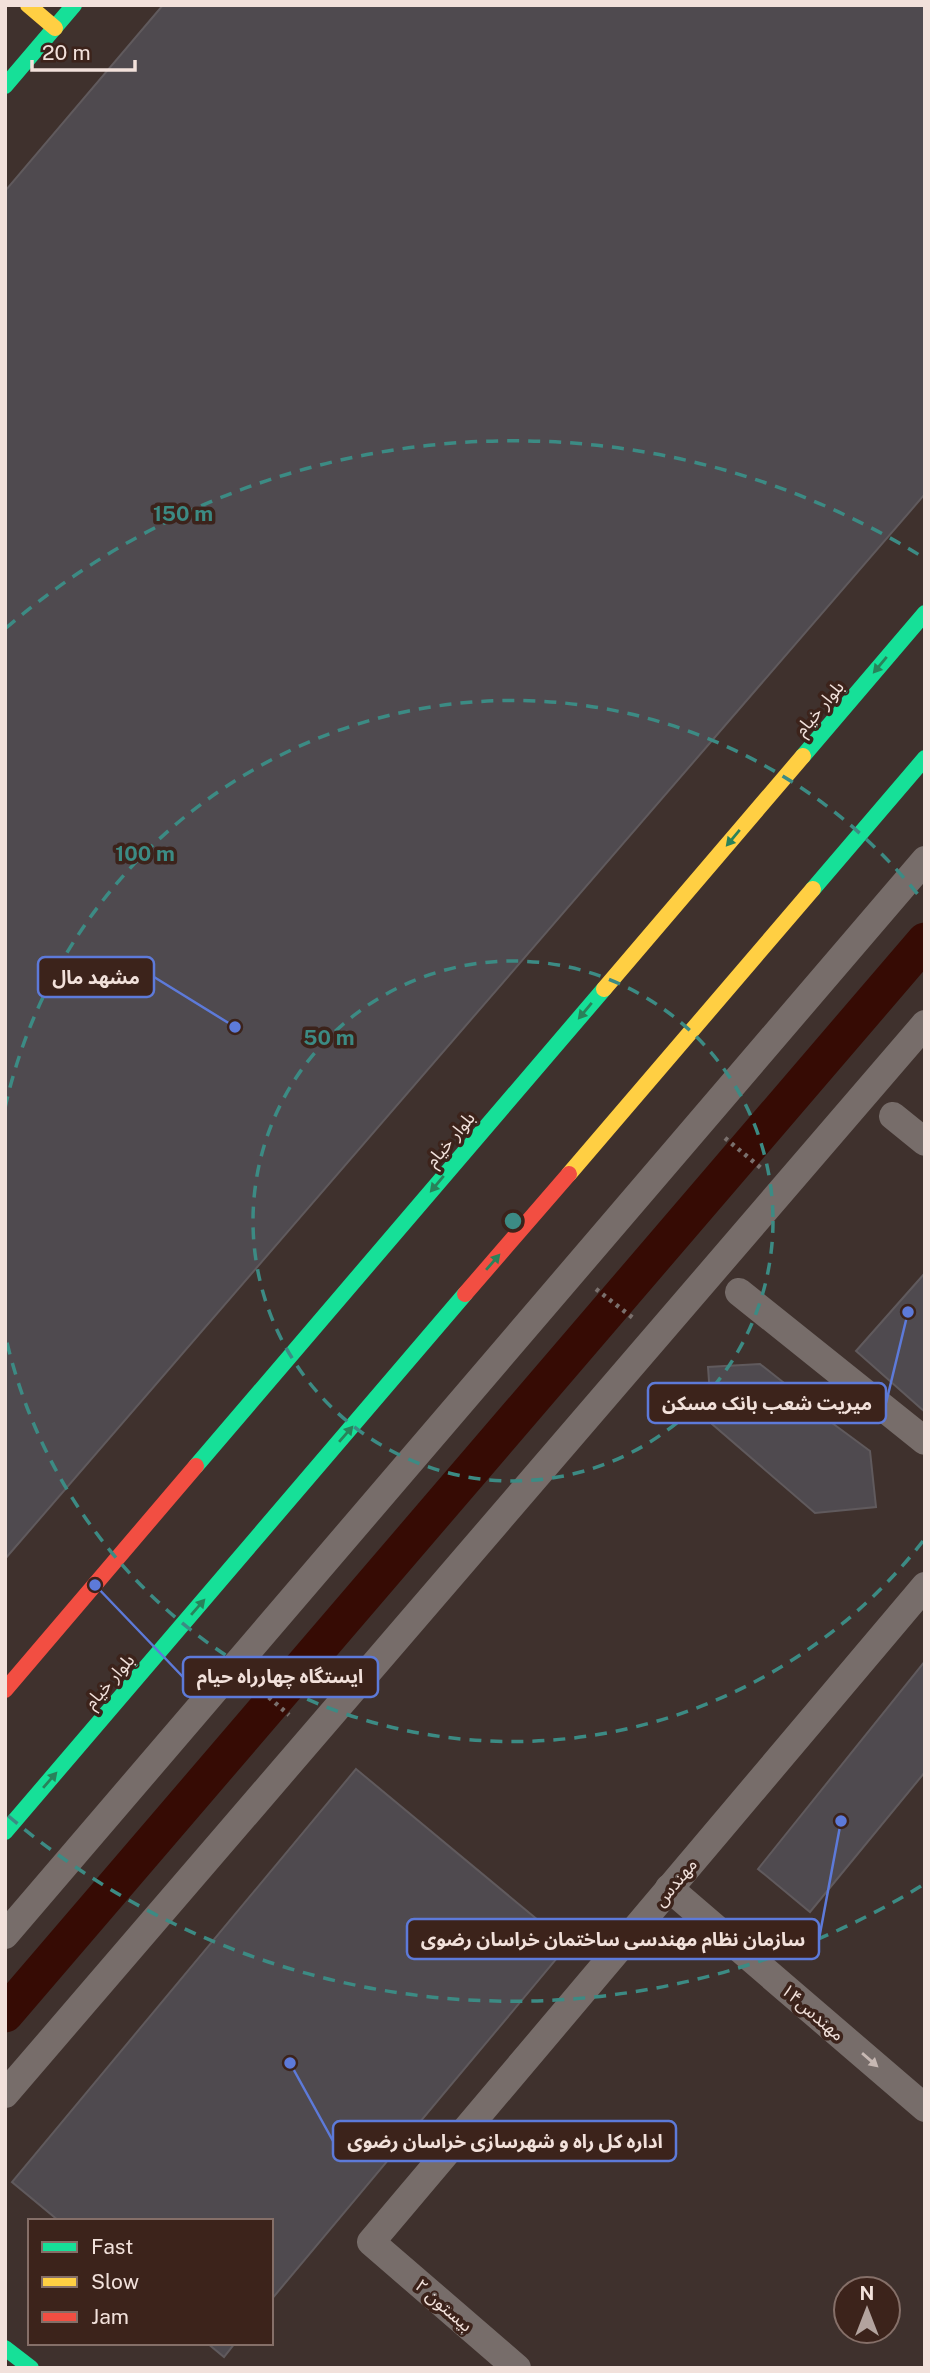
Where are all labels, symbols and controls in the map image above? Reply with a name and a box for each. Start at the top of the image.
scale bar [32,28,135,72]
text: 20 m [42,40,91,65]
text: 150 m [153,501,213,526]
one-way arrow [872,656,888,674]
street label: بلوار خیام [790,676,851,742]
one-way arrow [725,829,741,847]
text: 100 m [115,841,175,866]
callout: مشهد مال [38,957,154,997]
text: مشهد مال [52,966,140,989]
one-way arrow [577,1002,593,1020]
text: 50 m [303,1025,355,1050]
street label: بلوار خیام [421,1107,482,1173]
one-way arrow [429,1175,445,1193]
centre of rings [501,1209,525,1233]
one-way arrow [485,1253,500,1270]
callout: میریت شعب بانک مسکن [648,1383,886,1423]
text: میریت شعب بانک مسکن [662,1392,872,1415]
one-way arrow [338,1426,353,1444]
one-way arrow [190,1599,205,1616]
street label: بلوار خیام [80,1649,141,1715]
callout: ایستگاه چهارراه حیام [183,1657,378,1697]
text: ایستگاه چهارراه حیام [197,1665,363,1691]
one-way arrow [42,1771,58,1789]
street label: مهندس [649,1854,702,1911]
callout: سازمان نظام مهندسی ساختمان خراسان رضوی [407,1919,819,1959]
text: سازمان نظام مهندسی ساختمان خراسان رضوی [421,1928,805,1954]
street label: مهندس۱۴ [777,1979,849,2046]
one-way arrow [861,2052,878,2067]
callout: اداره کل راه و شهرسازی خراسان رضوی [333,2121,676,2161]
text: اداره کل راه و شهرسازی خراسان رضوی [347,2130,663,2153]
legend [28,2219,273,2345]
text: Fast [91,2234,133,2259]
text: Slow [91,2269,139,2294]
street label: بیستون ۲ [410,2274,477,2336]
north arrow [832,2275,902,2345]
text: N [860,2282,874,2304]
text: Jam [91,2304,129,2329]

